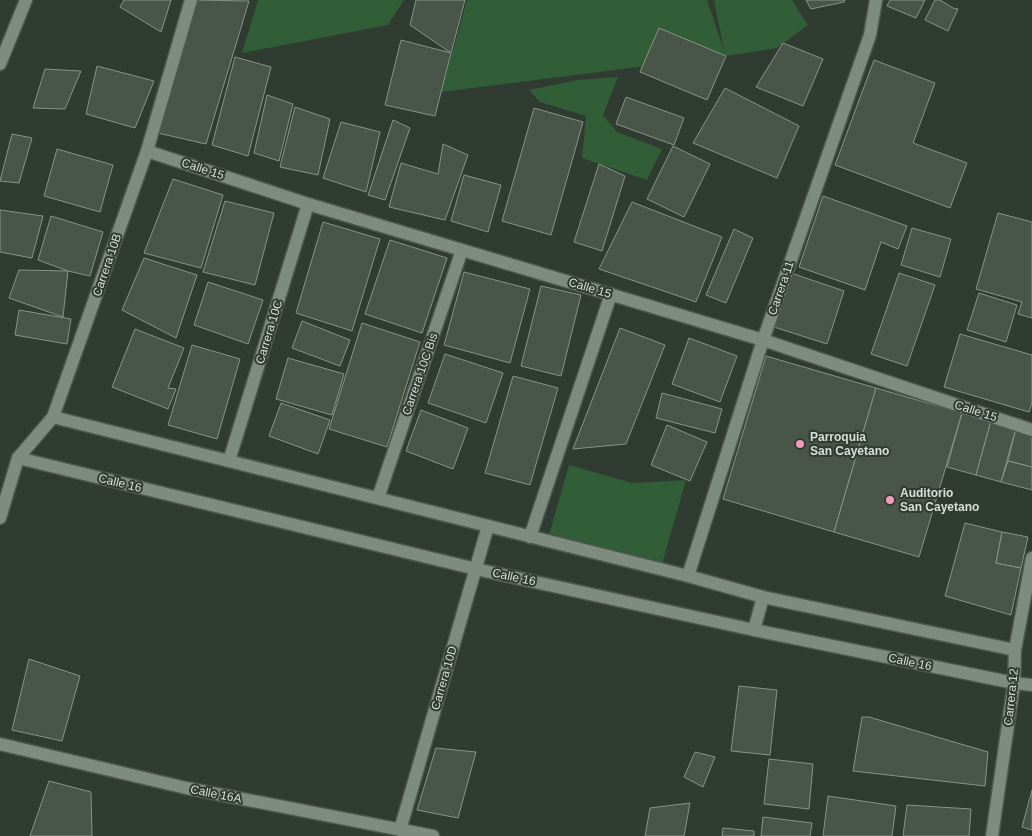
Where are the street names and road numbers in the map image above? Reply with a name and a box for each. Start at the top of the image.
street label: Calle 15 [180,156,226,183]
street label: Carrera 10B [90,232,124,298]
street label: Carrera 11 [765,259,797,317]
street label: Calle 15 [567,275,613,301]
street label: Carrera 10C [253,298,285,366]
street label: Carrera 10C Bis [399,331,441,417]
street label: Calle 15 [953,398,999,425]
street label: Calle 16 [97,471,143,495]
street label: Calle 16 [491,566,537,588]
street label: Carrera 10D [428,644,460,712]
street label: Calle 16 [887,651,933,673]
street label: Carrera 12 [1001,667,1021,726]
street label: Calle 16A [189,782,243,806]

